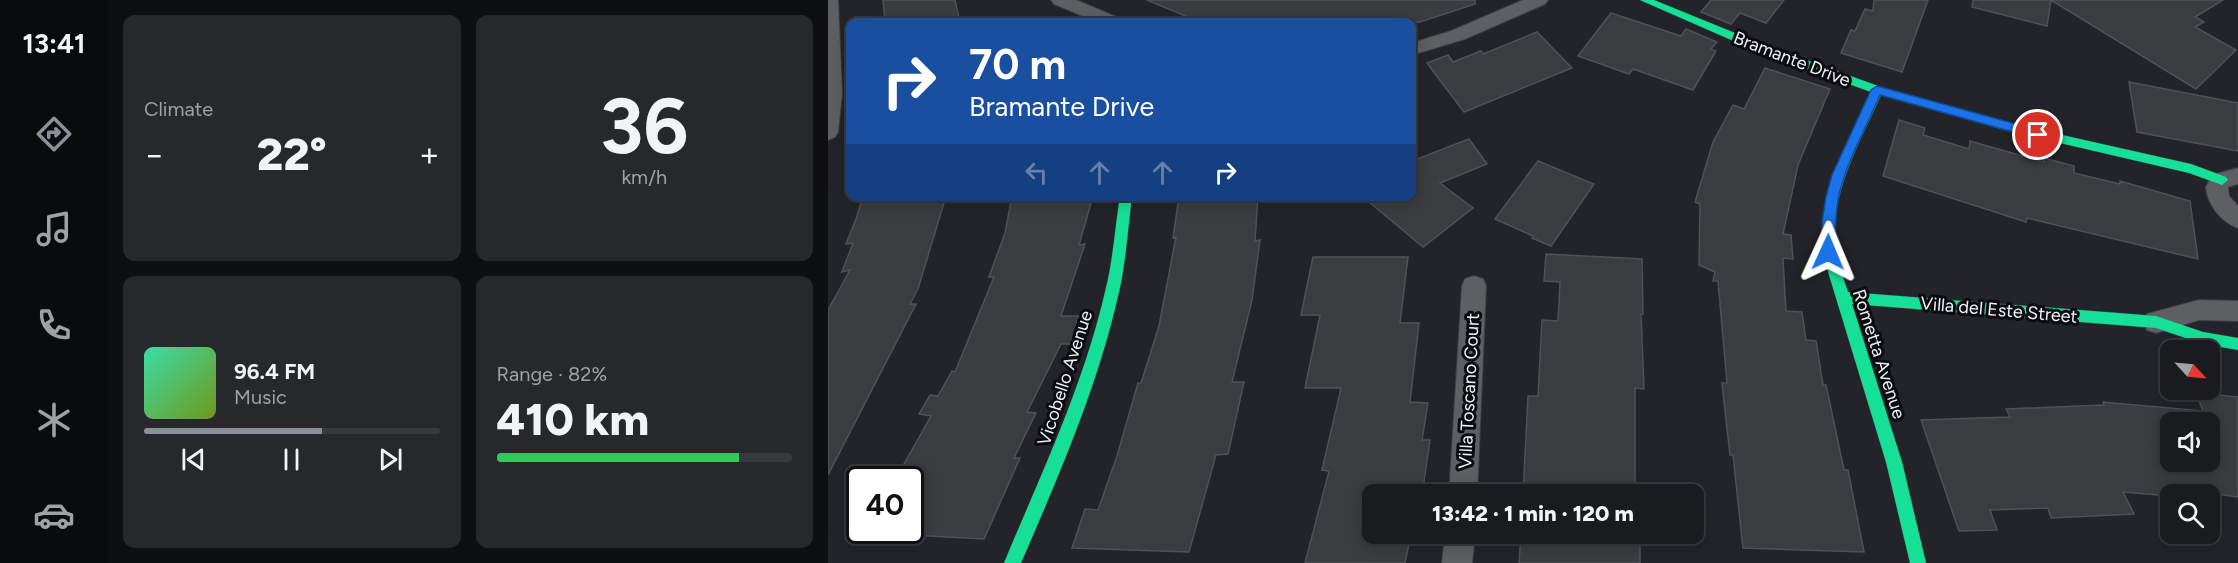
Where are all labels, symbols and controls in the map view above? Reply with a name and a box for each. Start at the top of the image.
text: 13:41 [22,27,86,60]
street label: Bramante Drive [1730,27,1854,91]
text: 70 m [969,39,1066,90]
icon: right [870,42,948,120]
text: 36 [600,79,689,173]
text: Bramante Drive [969,90,1154,123]
text: Climate [144,97,213,121]
pin [2012,109,2063,160]
icon: directions [33,113,75,155]
icon: arrive [2021,118,2054,151]
text: 22° [257,127,327,181]
text: − [144,135,165,174]
text: + [419,135,440,174]
icon: left [1020,156,1053,189]
icon: ahead [1083,156,1116,189]
icon: ahead [1146,156,1179,189]
icon: right [1209,156,1242,189]
text: km/h [621,165,667,189]
icon: music [33,208,75,250]
position arrow [1796,220,1860,284]
street label: Rometta Avenue [1848,286,1910,422]
street label: Villa del Este Street [1920,292,2079,328]
icon: phone [33,304,75,346]
street label: Vicobello Avenue [1033,307,1097,448]
street label: Villa Toscano Court [1454,312,1484,470]
north arrow [2160,340,2220,400]
map controls [2160,340,2220,544]
text: 96.4 FM [234,358,315,385]
text: Range · 82% [497,362,607,386]
text: Music [234,385,287,409]
text: 410 km [497,392,649,446]
icon: climate [33,399,75,441]
button: sound [2160,412,2220,472]
icon: previous [177,443,210,476]
icon: pause [275,443,308,476]
icon: next [374,443,407,476]
speed limit sign: 40 [846,466,924,544]
button: search [2160,484,2220,544]
icon: car [33,494,75,536]
text: 13:42 · 1 min · 120 m [1432,500,1634,527]

